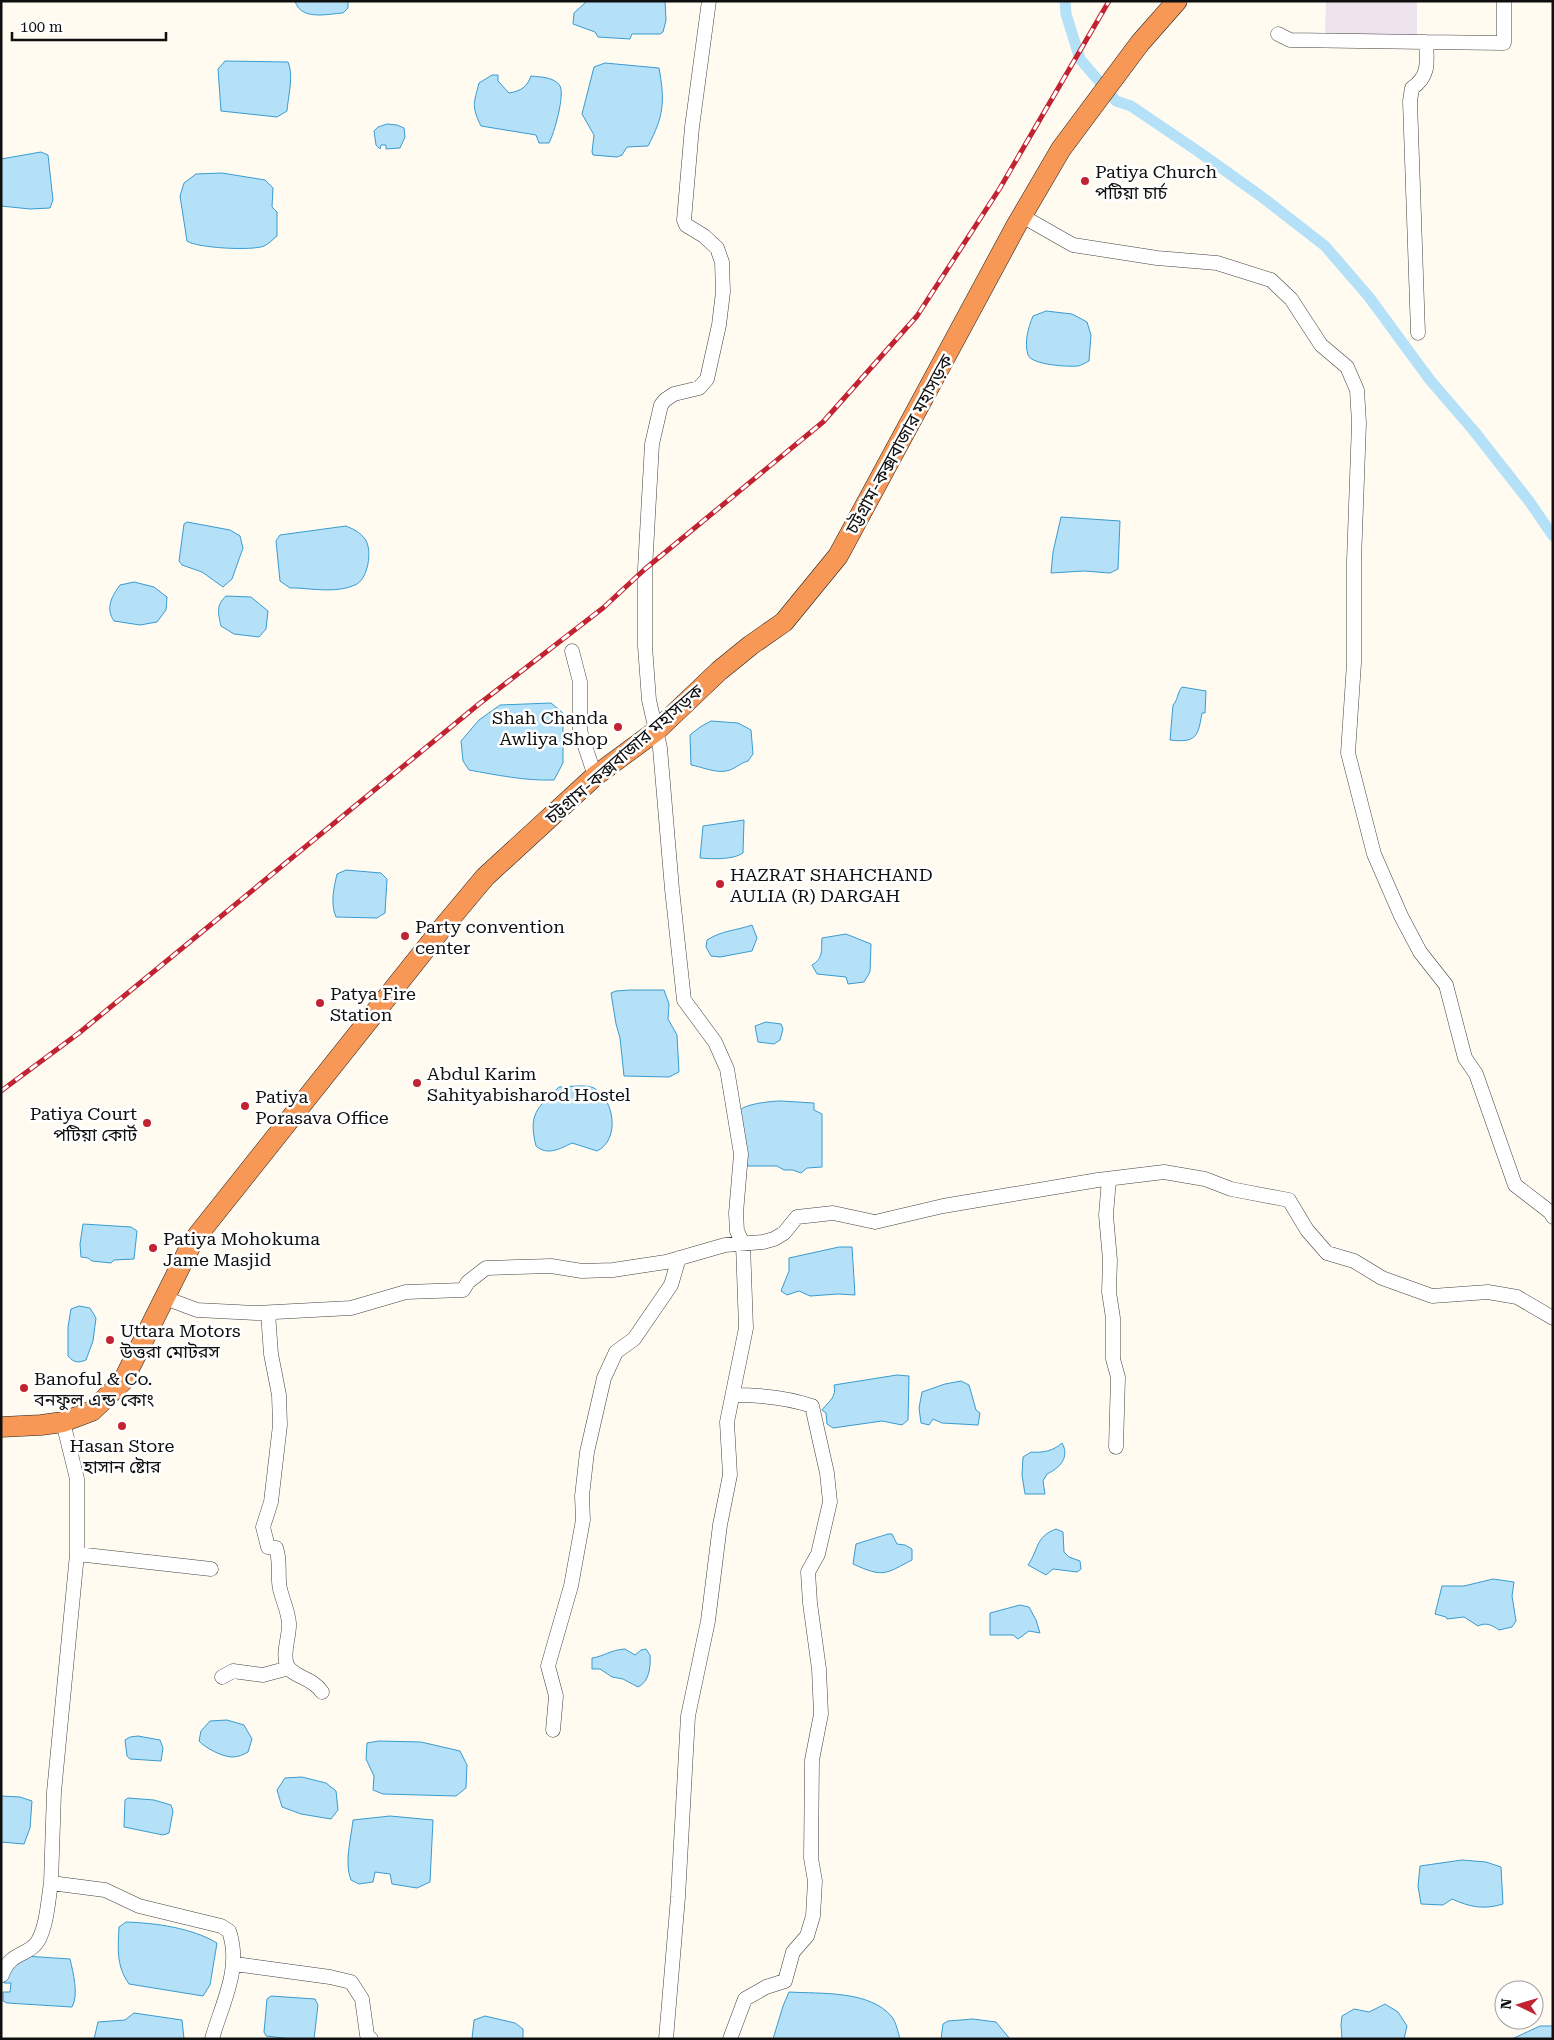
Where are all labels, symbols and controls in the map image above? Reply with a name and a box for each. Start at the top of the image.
scale bar [12,10,166,42]
text: 100 m [20,18,63,36]
place label: Patiya Church পটিয়া চার্চ [1095,161,1218,203]
marker: Patiya Church পটিয়া চার্চ [1079,175,1091,187]
street label: চট্টগ্রাম-কক্সবাজার মহাসড়ক [840,350,957,538]
street label: চট্টগ্রাম-কক্সবাজার মহাসড়ক [540,680,707,829]
place label: Shah Chanda Awliya Shop [492,707,608,749]
marker: Shah Chanda Awliya Shop [612,721,624,733]
place label: HAZRAT SHAHCHAND AULIA (R) DARGAH [730,864,933,906]
marker: HAZRAT SHAHCHAND AULIA (R) DARGAH [714,878,726,890]
place label: Party convention center [415,916,565,958]
marker: Party convention center [399,930,411,942]
place label: Patya Fire Station [330,983,416,1025]
marker: Patya Fire Station [314,997,326,1009]
place label: Abdul Karim Sahityabisharod Hostel [427,1063,631,1105]
marker: Abdul Karim Sahityabisharod Hostel [411,1077,423,1089]
place label: Patiya Porasava Office [255,1086,389,1128]
marker: Patiya Porasava Office [239,1100,251,1112]
place label: Patiya Court পটিয়া কোর্ট [30,1103,138,1145]
marker: Patiya Court পটিয়া কোর্ট [141,1117,153,1129]
place label: Patiya Mohokuma Jame Masjid [163,1228,320,1270]
marker: Patiya Mohokuma Jame Masjid [147,1242,159,1254]
place label: Uttara Motors উত্তরা মোটরস [119,1320,241,1362]
marker: Uttara Motors উত্তরা মোটরস [104,1334,116,1346]
place label: Banoful & Co. বনফুল এন্ড কোং [33,1368,154,1411]
marker: Banoful & Co. বনফুল এন্ড কোং [18,1382,30,1394]
marker: Hasan Store হাসান ষ্টোর [116,1420,128,1432]
place label: Hasan Store হাসান ষ্টোর [70,1435,174,1477]
north arrow [1494,1980,1544,2030]
text: N [1498,1998,1515,2010]

